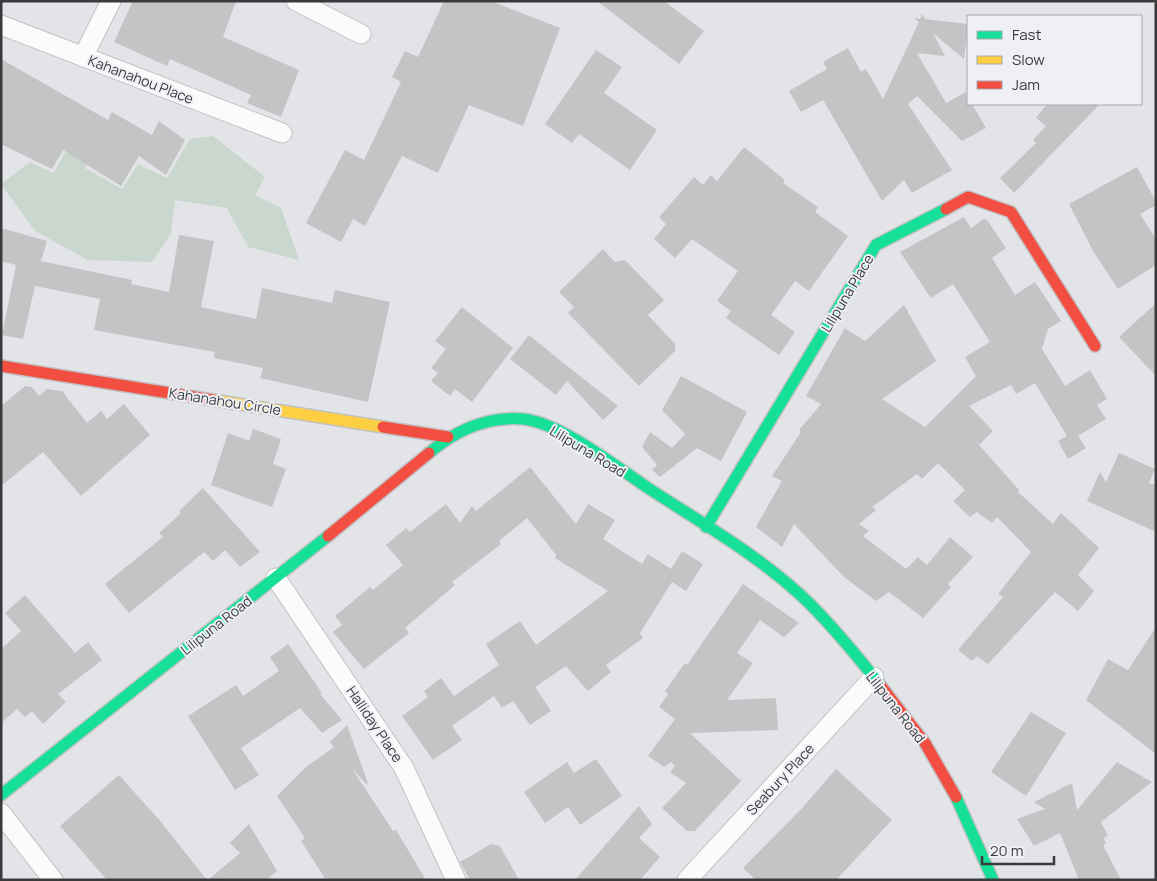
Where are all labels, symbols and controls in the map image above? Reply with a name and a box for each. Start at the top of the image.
legend [967,15,1142,105]
text: Fast [1012,24,1041,45]
text: Slow [1012,49,1045,70]
street label: Kahanahou Place [86,50,196,108]
text: Jam [1012,74,1040,95]
street label: Lilipuna Place [816,251,878,335]
street label: Kahanahou Circle [168,383,282,419]
street label: Lilipuna Road [546,421,630,481]
street label: Lilipuna Road [176,591,256,659]
street label: Lilipuna Road [862,667,930,747]
street label: Halliday Place [342,682,408,766]
street label: Seabury Place [742,739,818,819]
scale bar [982,834,1054,866]
text: 20 m [990,840,1023,861]

